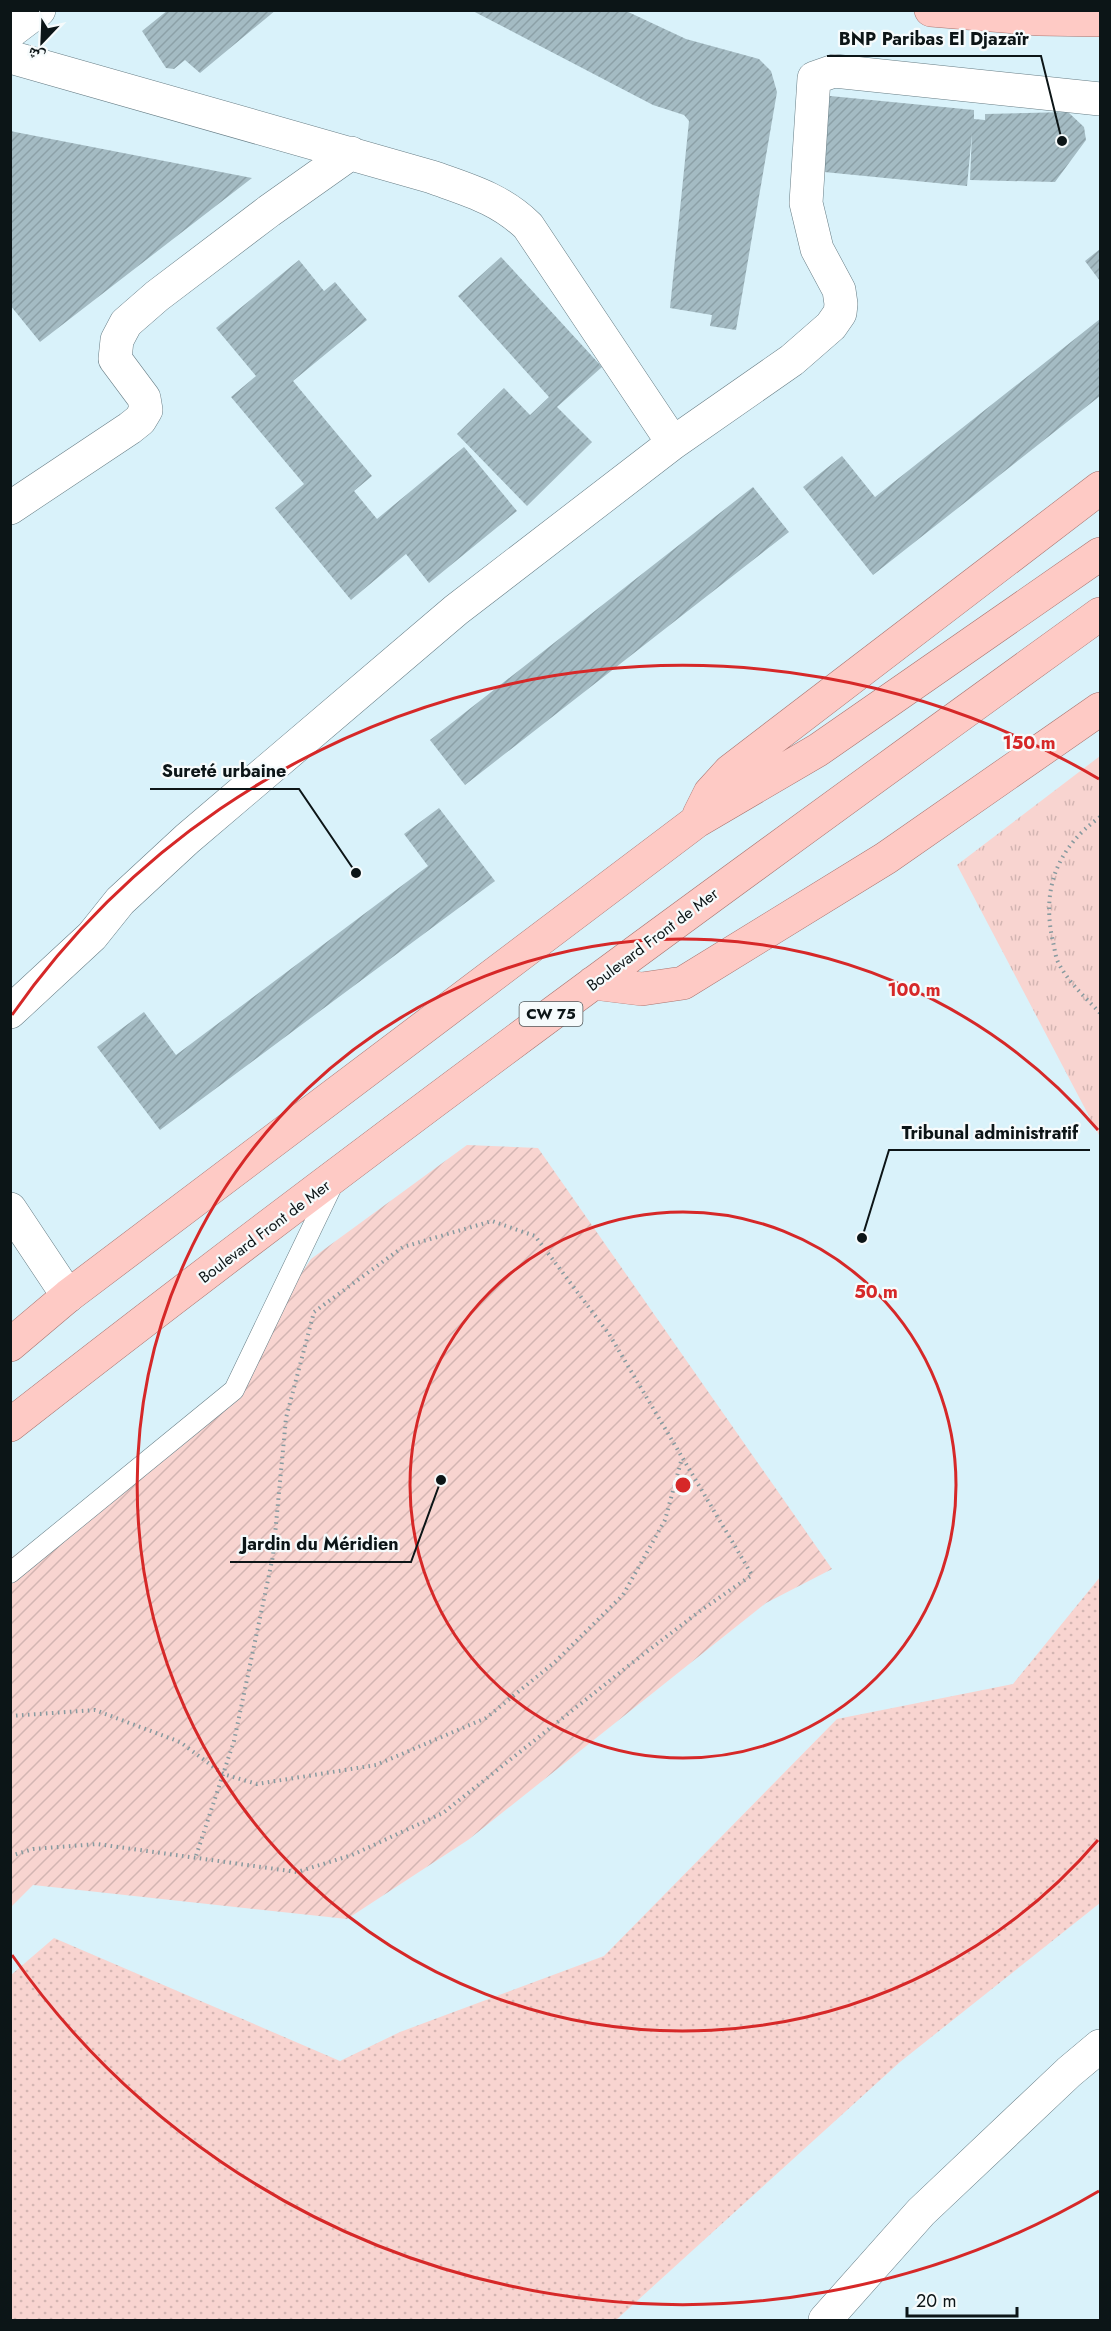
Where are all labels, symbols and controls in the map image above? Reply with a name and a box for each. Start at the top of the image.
north arrow [12,12,72,72]
callout: BNP Paribas El Djazaïr [827,20,1041,56]
text: BNP Paribas El Djazaïr [839,26,1030,52]
text: ش [24,41,49,69]
text: 150 m [1003,730,1055,756]
callout: Sureté urbaine [150,753,299,789]
text: Sureté urbaine [162,758,286,784]
street label: Boulevard Front de Mer [582,882,723,997]
text: 100 m [887,977,941,1003]
road number: CW 75 [520,1002,582,1026]
callout: Tribunal administratif [889,1114,1090,1150]
text: Tribunal administratif [902,1120,1079,1146]
street label: Boulevard Front de Mer [194,1174,335,1289]
text: 50 m [854,1279,898,1305]
centre of rings [673,1475,693,1495]
callout: Jardin du Méridien [230,1526,411,1562]
text: Jardin du Méridien [238,1531,399,1557]
scale bar [907,2280,1016,2318]
text: 20 m [916,2288,956,2314]

